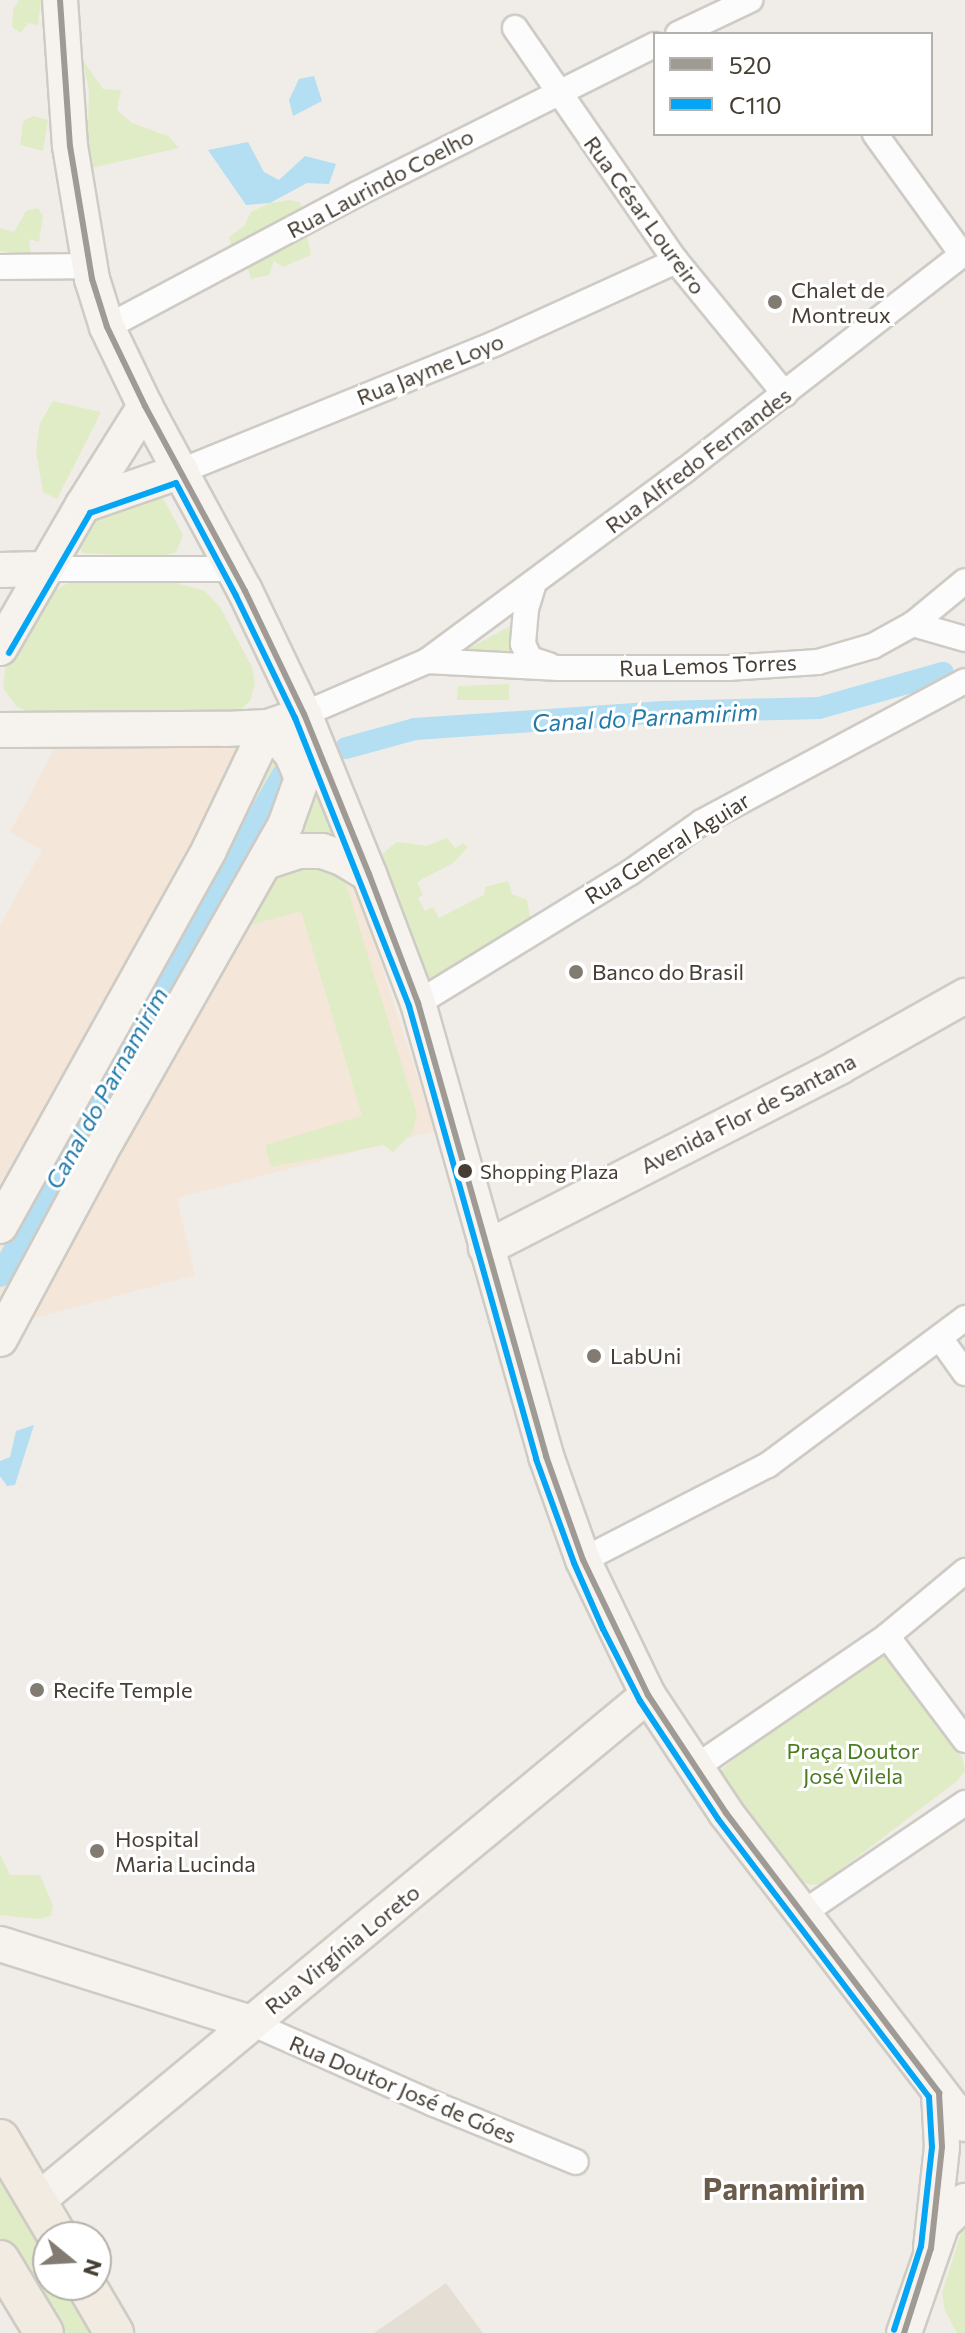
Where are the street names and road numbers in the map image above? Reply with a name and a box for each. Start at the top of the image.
street label: Rua Laurindo Coelho [282,123,478,243]
street label: Rua César Loureiro [579,131,711,299]
street label: Rua Jayme Loyo [353,328,507,410]
street label: Rua Alfredo Fernandes [600,382,796,538]
street label: Rua Lemos Torres [619,649,797,681]
street label: Rua General Aguiar [580,787,754,909]
street label: Avenida Flor de Santana [636,1047,860,1179]
street label: Rua Virgínia Loreto [259,1879,425,2019]
street label: Rua Doutor José de Góes [286,2029,520,2149]

